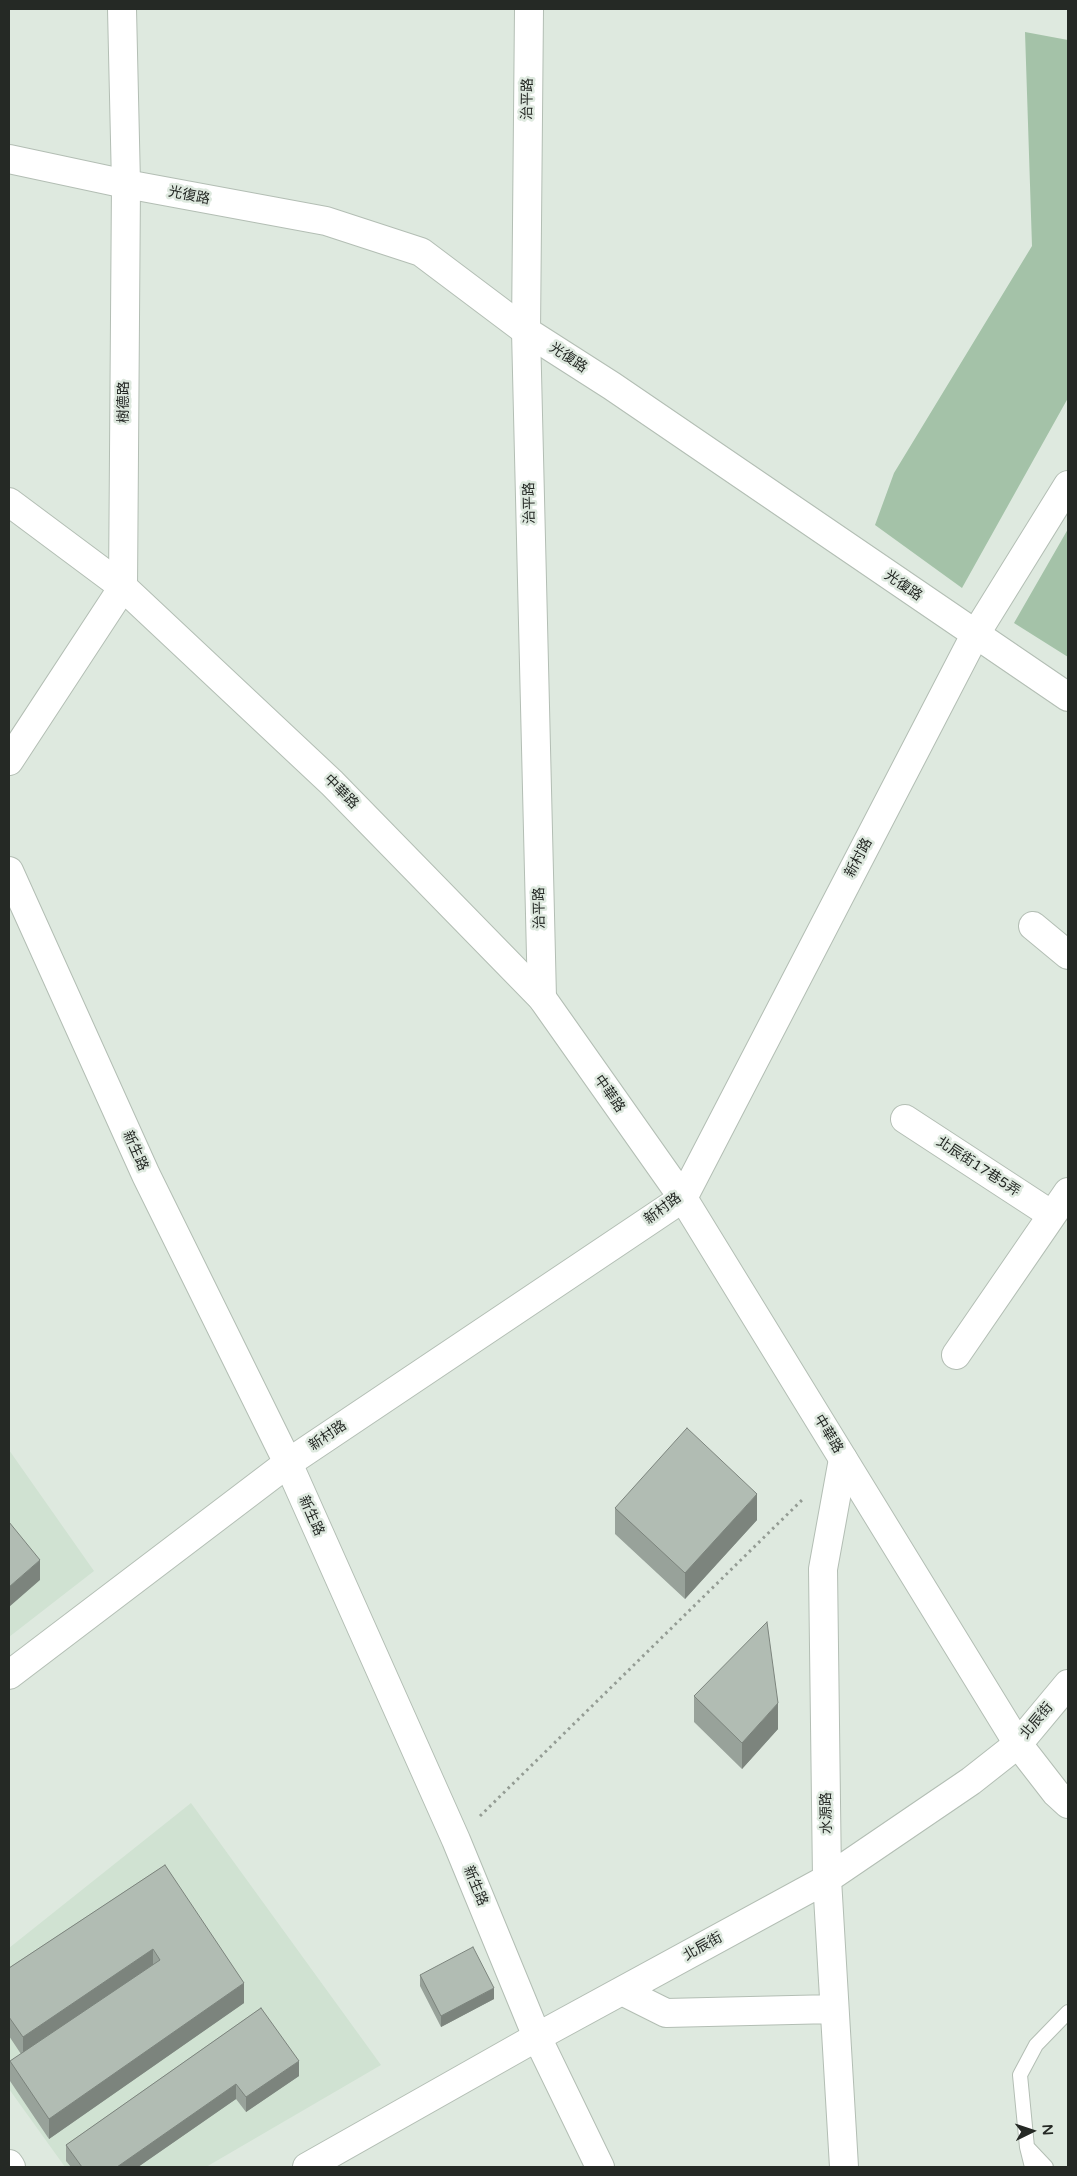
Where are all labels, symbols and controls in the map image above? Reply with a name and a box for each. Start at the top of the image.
street label: 治平路 [519,78,537,120]
street label: 光復路 [167,184,211,208]
street label: 光復路 [546,340,590,376]
street label: 樹德路 [116,381,132,423]
street label: 治平路 [521,482,539,524]
street label: 光復路 [881,567,925,605]
street label: 中華路 [320,771,362,813]
street label: 新村路 [842,836,876,880]
street label: 治平路 [531,887,549,929]
street label: 中華路 [590,1072,628,1116]
street label: 新生路 [119,1128,151,1174]
street label: 北辰街17巷5弄 [933,1134,1023,1200]
street label: 新村路 [641,1190,685,1228]
street label: 中華路 [810,1412,846,1456]
street label: 新村路 [306,1417,350,1455]
street label: 新生路 [295,1493,327,1539]
street label: 北辰街 [1017,1700,1057,1742]
street label: 水源路 [818,1792,836,1834]
street label: 新生路 [459,1863,491,1909]
street label: 北辰街 [681,1929,725,1965]
north arrow [1007,2106,1057,2156]
text: N [1039,2124,1056,2136]

